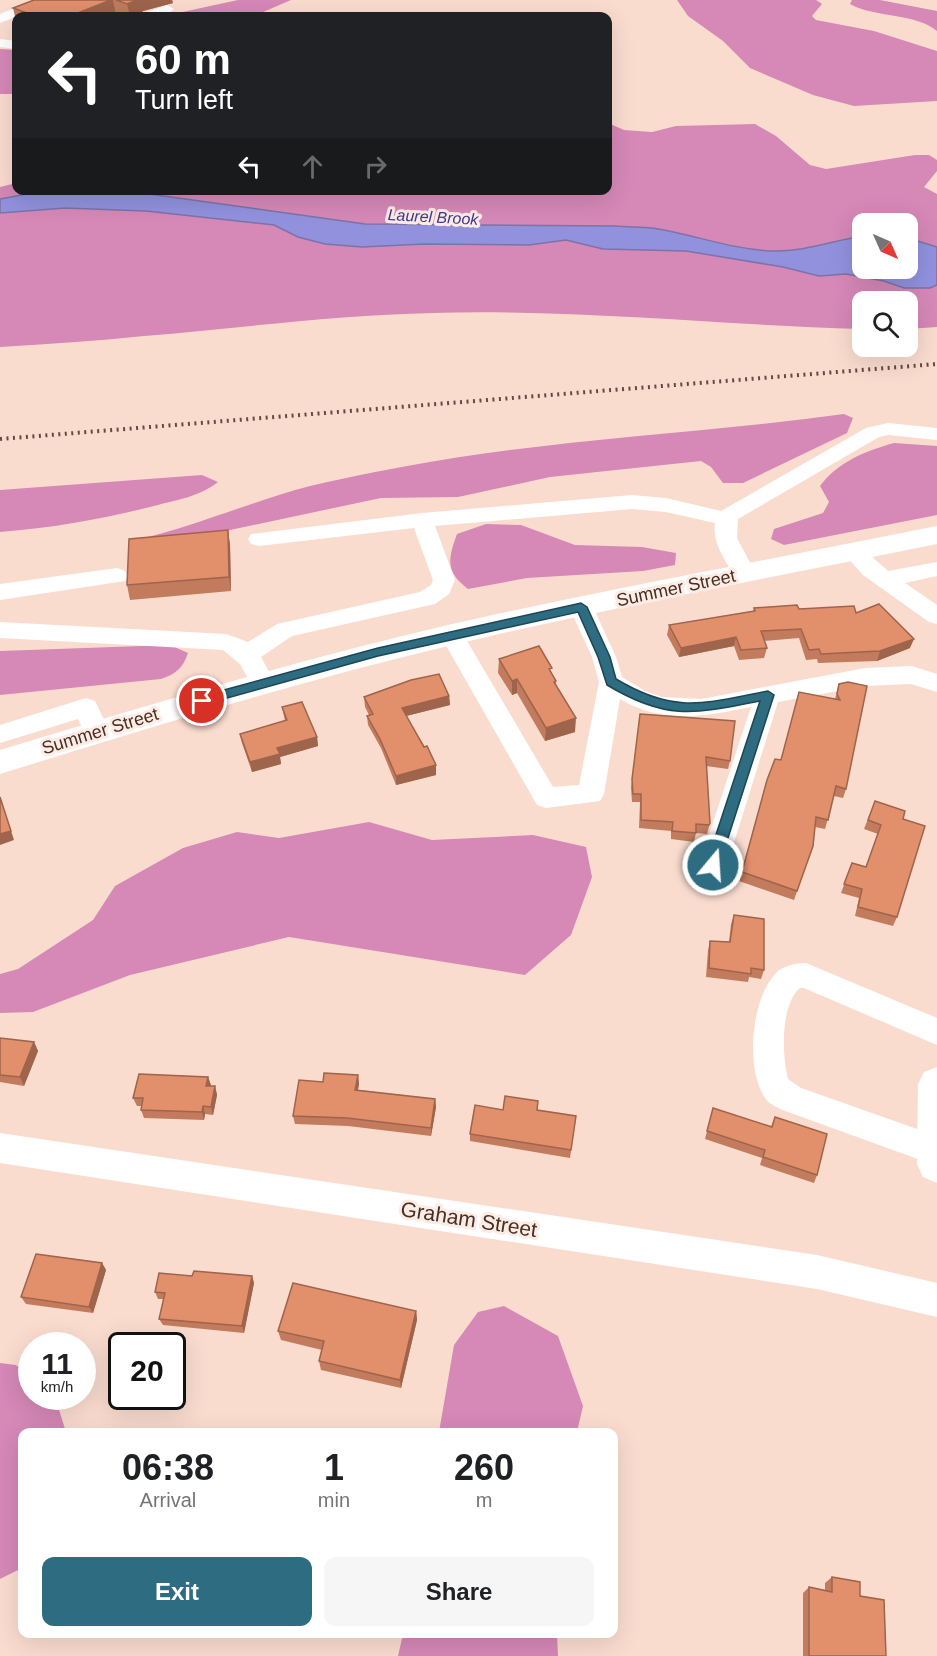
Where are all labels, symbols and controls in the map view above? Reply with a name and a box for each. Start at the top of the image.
icon: left [36,36,114,114]
text: 60 m [135,36,231,83]
text: Turn left [135,85,233,115]
icon: left [233,150,266,183]
icon: ahead [296,150,329,183]
icon: right [359,150,392,183]
water label: Laurel Brook [387,206,480,228]
north arrow [852,213,918,279]
map controls [852,213,918,357]
button: search [852,291,918,357]
street label: Summer Street [615,566,737,610]
pin [176,675,227,726]
icon: arrive [185,684,218,717]
street label: Summer Street [39,704,161,758]
position arrow [681,833,745,897]
street label: Graham Street [399,1197,539,1241]
speed limit sign: 20 [108,1332,186,1410]
text: 11 [41,1347,73,1380]
text: km/h [41,1378,73,1395]
text: 06:38 [122,1447,214,1488]
text: 1 [324,1447,344,1488]
text: 260 [454,1447,514,1488]
text: Arrival [140,1489,196,1511]
text: min [318,1489,350,1511]
text: m [476,1489,492,1511]
button: Exit [42,1557,312,1626]
button: Share [324,1557,594,1626]

